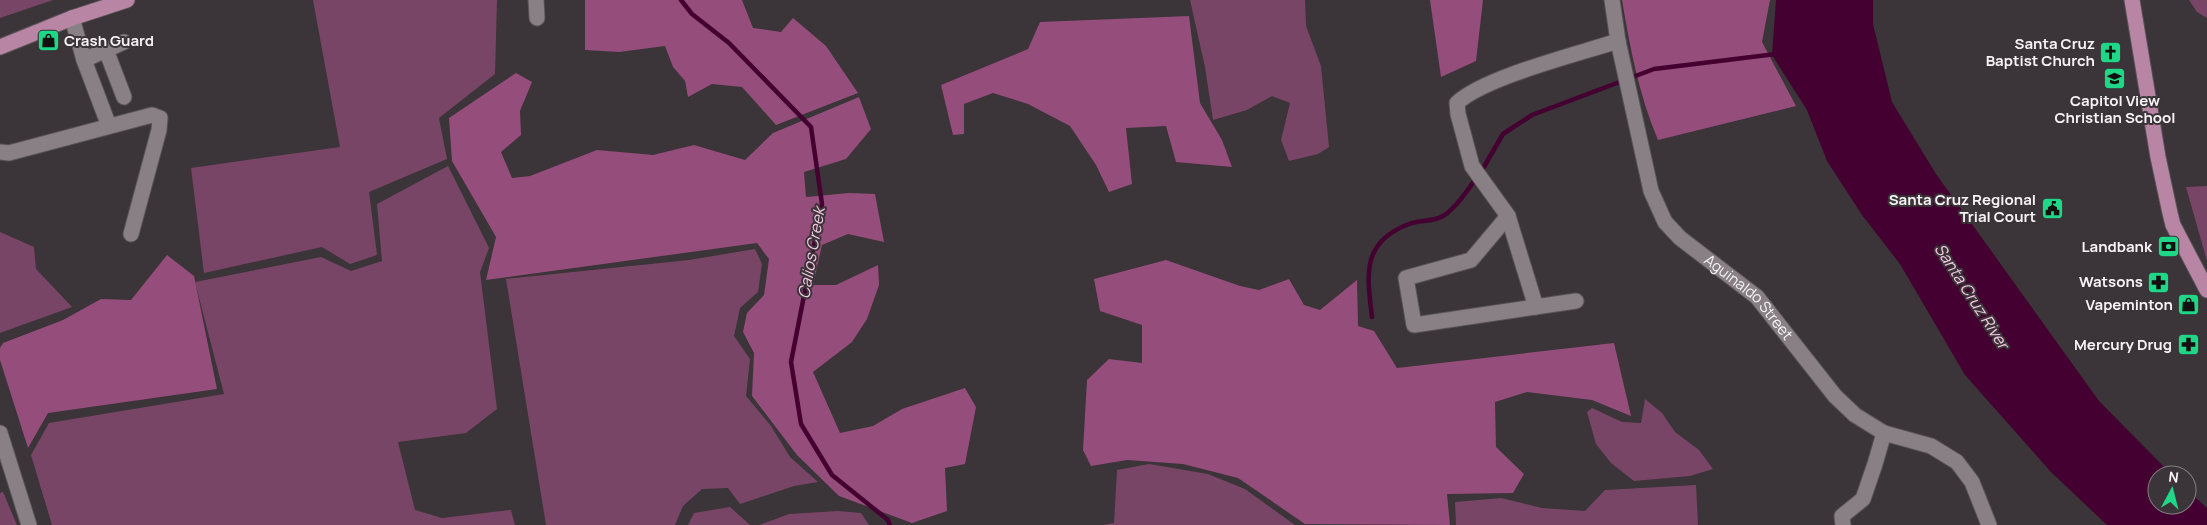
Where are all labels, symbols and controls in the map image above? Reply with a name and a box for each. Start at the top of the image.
shop icon: Crash Guard [36,29,60,53]
place label: Crash Guard [64,30,154,51]
place label: Santa Cruz Baptist Church [1986,33,2095,71]
church icon: Santa Cruz Baptist Church [2099,41,2123,65]
school or university icon: Capitol View Christian School [2103,66,2127,90]
place label: Capitol View Christian School [2054,90,2176,128]
place label: Santa Cruz Regional Trial Court [1889,189,2036,227]
public building icon: Santa Cruz Regional Trial Court [2040,197,2064,221]
water label: Calios Creek [792,204,830,300]
bank icon: Landbank [2156,235,2180,259]
place label: Landbank [2082,236,2153,257]
water label: Santa Cruz River [1930,239,2016,355]
street label: Aguinaldo Street [1700,249,1798,344]
pharmacy icon: Watsons [2147,270,2171,294]
place label: Watsons [2079,271,2143,292]
shop icon: Vapeminton [2177,293,2201,317]
place label: Vapeminton [2086,294,2173,315]
pharmacy icon: Mercury Drug [2176,333,2200,357]
place label: Mercury Drug [2074,334,2172,355]
north arrow [2147,465,2197,515]
text: N [2167,467,2180,487]

